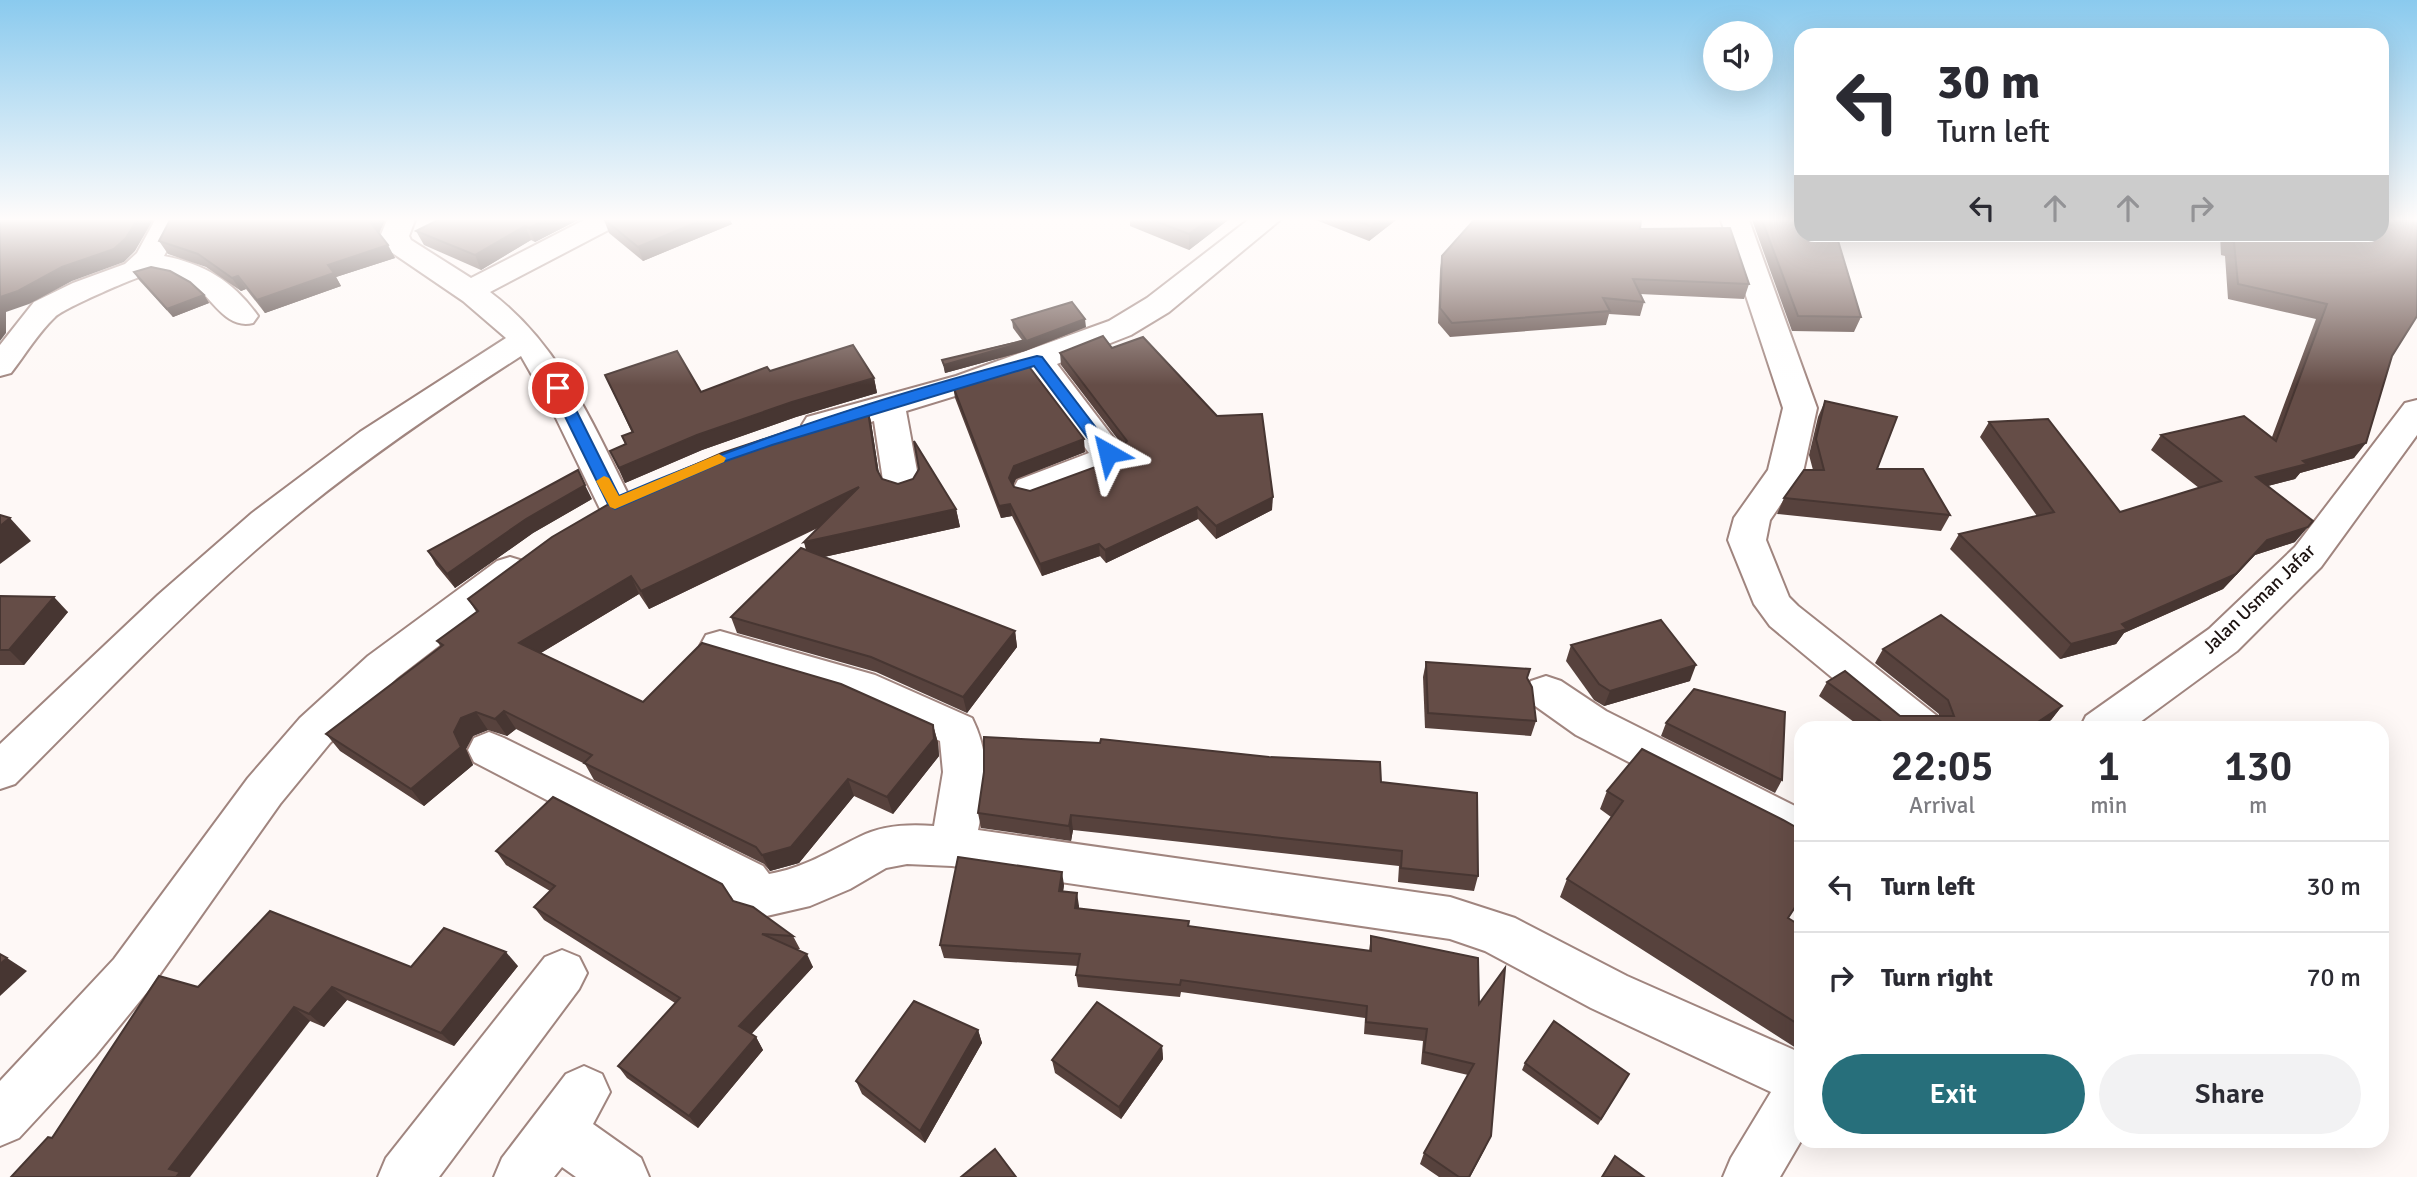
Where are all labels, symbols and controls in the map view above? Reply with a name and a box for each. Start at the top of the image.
map controls [1703,21,1773,91]
button: sound [1703,21,1773,91]
text: 30 m [1937,52,2040,112]
icon: left [1822,56,1913,147]
text: Turn left [1937,112,2050,151]
icon: left [1963,189,2001,227]
icon: ahead [2036,189,2074,227]
icon: ahead [2109,189,2147,227]
icon: right [2182,189,2220,227]
pin [528,358,588,418]
icon: arrive [539,369,577,407]
position arrow [1071,416,1145,490]
street label: Jalan Usman Jafar [2197,539,2321,659]
text: 22:05 [1891,741,1993,792]
text: 1 [2097,741,2120,792]
text: 130 [2224,741,2292,792]
text: Arrival [1909,791,1975,820]
text: min [2090,791,2127,820]
text: m [2249,791,2267,820]
icon: left [1822,868,1860,906]
text: Turn left [1881,871,1975,903]
text: 30 m [2306,871,2361,903]
icon: right [1822,959,1860,997]
text: Turn right [1881,962,1993,994]
text: 70 m [2306,962,2361,994]
button: Exit [1822,1054,2085,1134]
button: Share [2099,1054,2361,1134]

